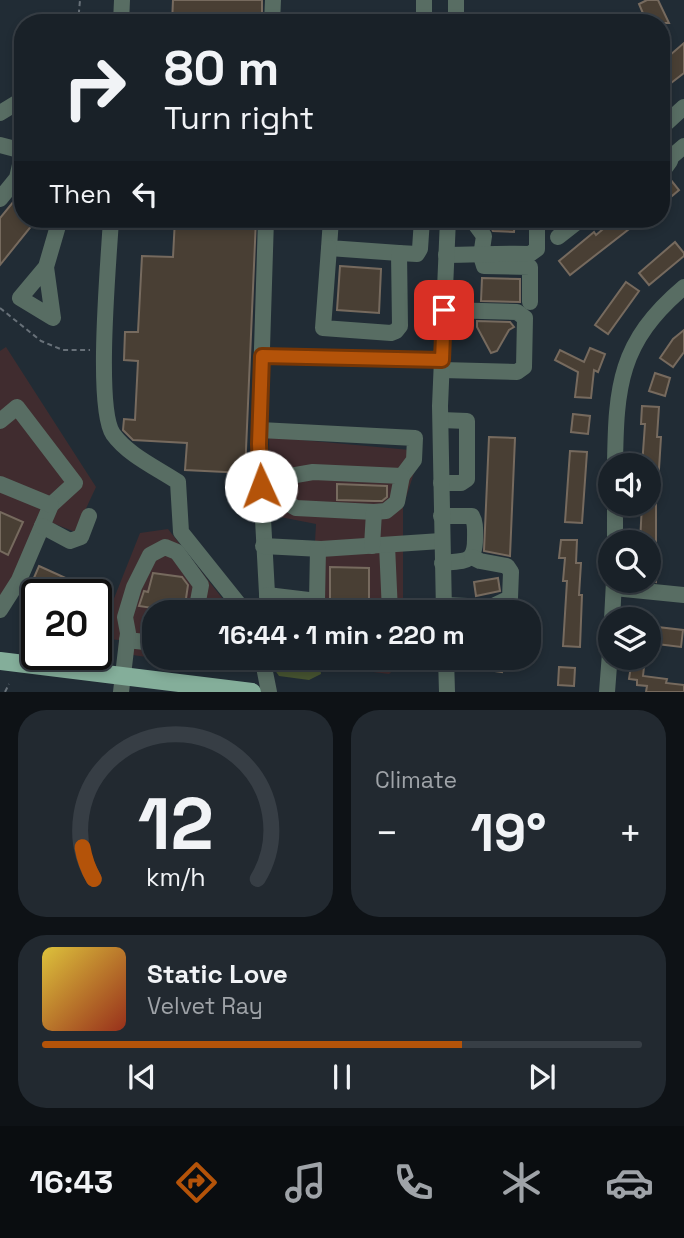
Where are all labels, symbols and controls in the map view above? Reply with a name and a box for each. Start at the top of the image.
text: 80 m [164,37,279,99]
icon: right [49,42,140,133]
text: Turn right [164,98,314,138]
icon: left [126,175,164,213]
text: Then [49,177,112,211]
pin [414,280,474,340]
icon: arrive [425,291,463,329]
position arrow [224,449,298,523]
map controls [598,453,661,670]
button: sound [598,453,661,516]
button: search [598,530,661,593]
speed limit sign: 20 [21,579,112,670]
button: layers [598,607,661,670]
text: 16:44 · 1 min · 220 m [218,618,465,652]
text: Climate [375,765,457,795]
text: 12 [137,778,214,871]
text: 19° [470,800,547,866]
text: − [375,809,399,857]
text: + [618,809,642,857]
text: km/h [146,861,205,893]
text: Static Love [147,957,288,991]
text: Velvet Ray [147,991,263,1021]
icon: previous [123,1058,161,1096]
icon: pause [323,1058,361,1096]
icon: next [523,1058,561,1096]
icon: directions [172,1158,221,1207]
icon: music [281,1158,330,1207]
icon: phone [389,1158,438,1207]
icon: climate [497,1158,546,1207]
icon: car [605,1158,654,1207]
text: 16:43 [30,1162,113,1202]

